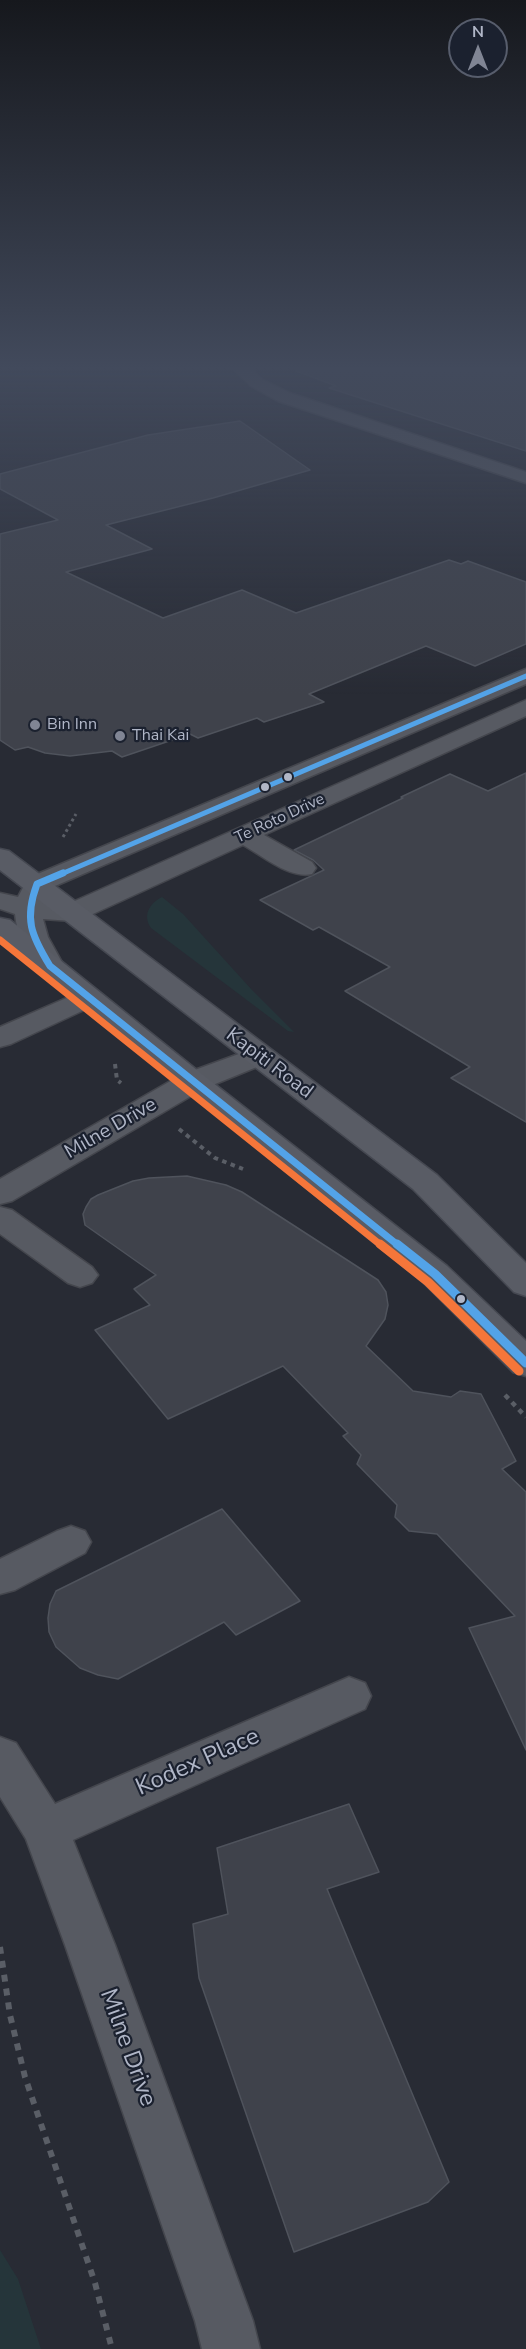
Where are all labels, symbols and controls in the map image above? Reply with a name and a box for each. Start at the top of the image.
north arrow [448,18,508,78]
text: N [472,21,484,43]
place label: Bin Inn [47,715,97,735]
marker: Bin Inn [28,718,42,732]
place label: Thai Kai [132,726,189,746]
marker: Thai Kai [113,729,127,743]
unlabelled marker [282,771,294,783]
unlabelled marker [259,781,271,793]
street label: Te Roto Drive [232,790,328,848]
street label: Kapiti Road [221,1024,317,1104]
street label: Milne Drive [61,1093,161,1165]
unlabelled marker [455,1293,467,1305]
street label: Kodex Place [132,1723,264,1803]
street label: Milne Drive [92,1985,162,2111]

